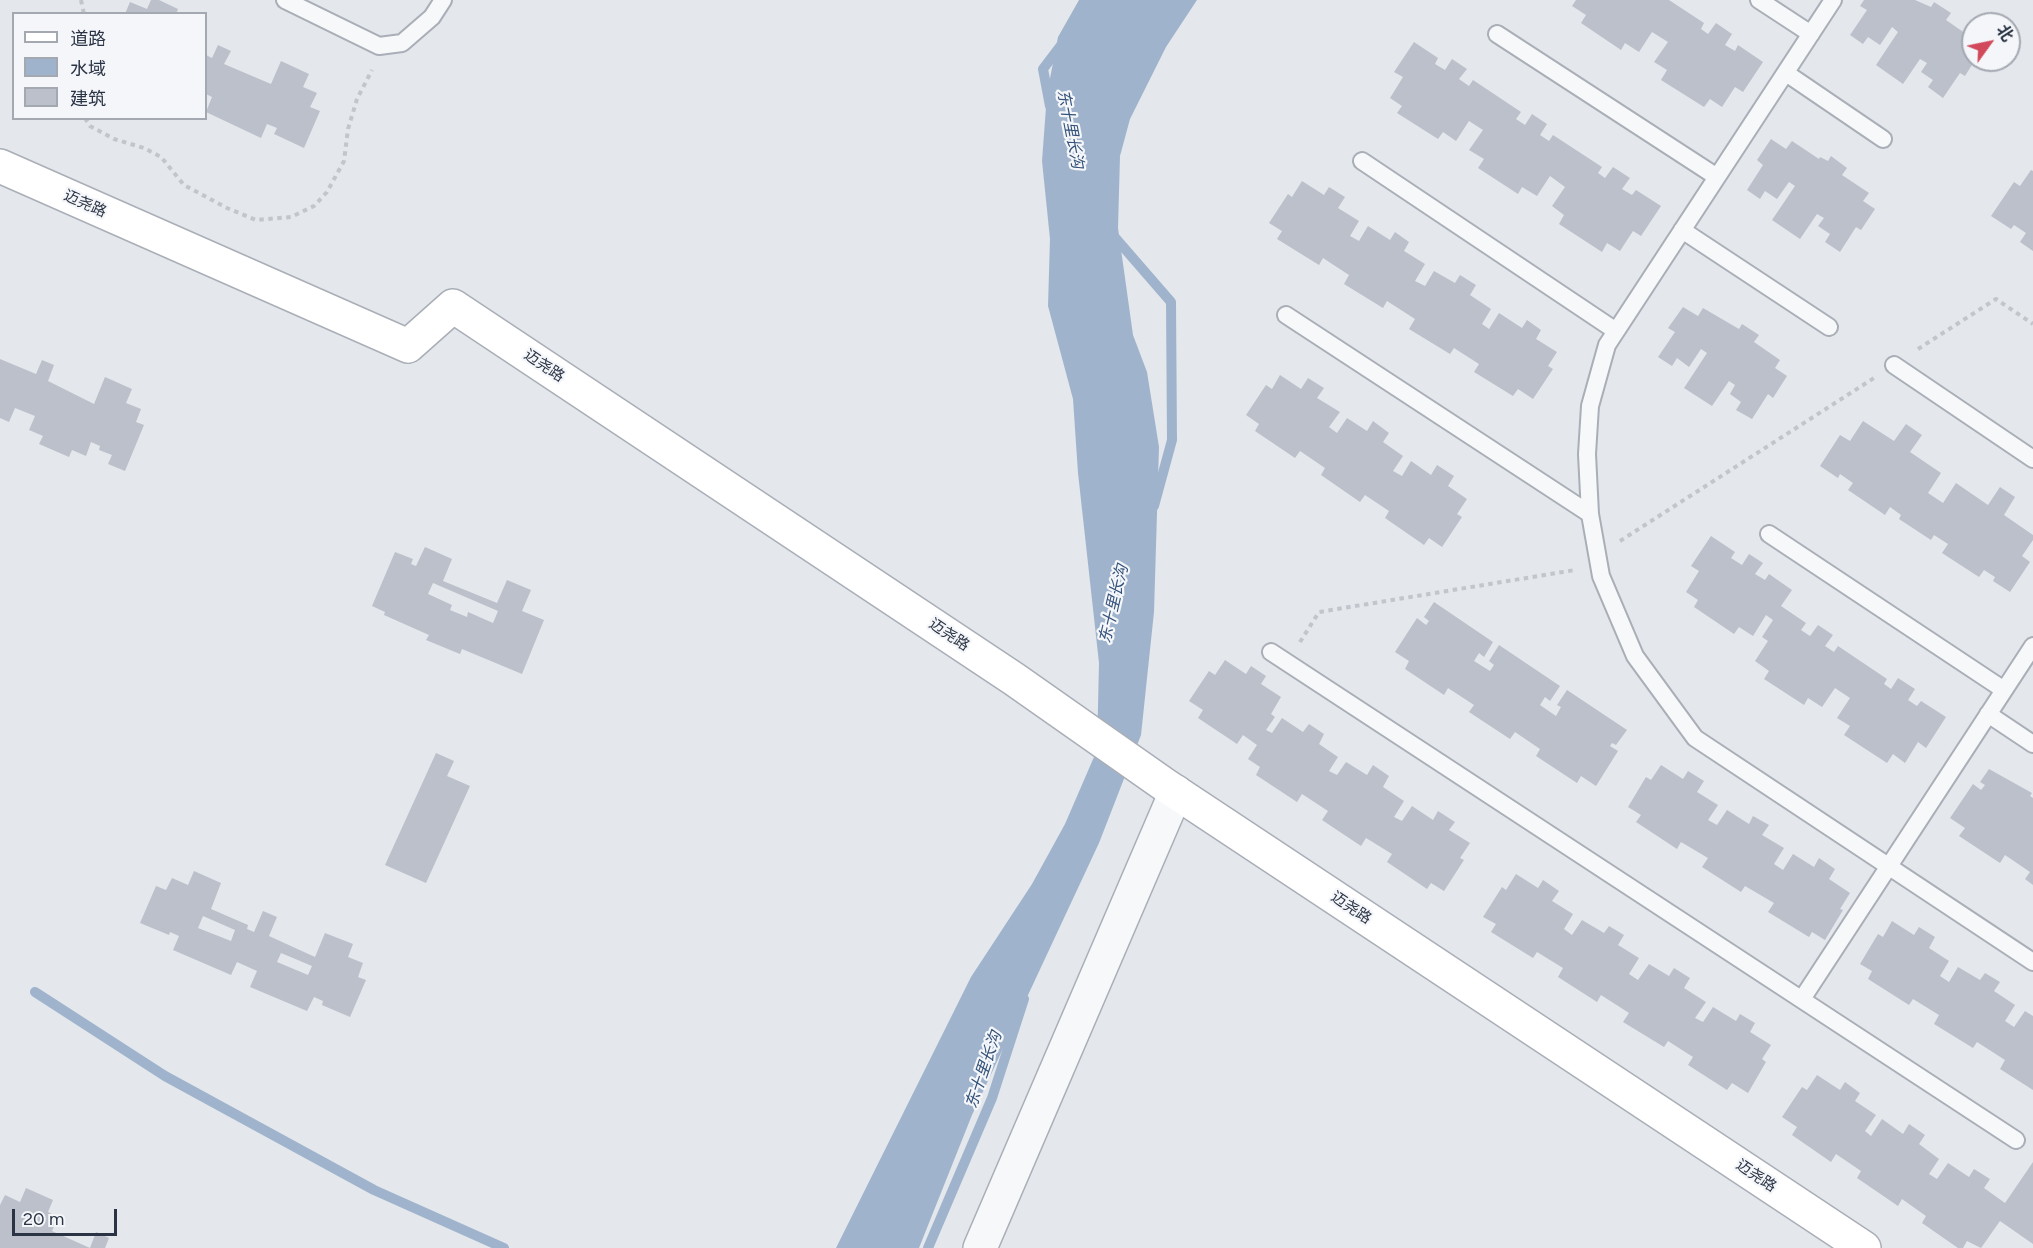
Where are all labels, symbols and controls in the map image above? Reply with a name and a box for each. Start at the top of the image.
legend [12,12,207,120]
north arrow [1961,12,2021,72]
text: 北 [1993,21,2017,45]
text: 道路 [70,28,106,50]
text: 水域 [70,58,106,80]
text: 建筑 [70,88,106,110]
water label: 东十里长沟 [1053,88,1087,170]
street label: 迈尧路 [61,187,109,221]
street label: 迈尧路 [520,346,568,386]
water label: 东十里长沟 [1096,563,1132,645]
street label: 迈尧路 [925,615,973,655]
street label: 迈尧路 [1327,888,1375,928]
water label: 东十里长沟 [962,1029,1006,1111]
street label: 迈尧路 [1732,1156,1780,1196]
scale bar [15,1197,120,1235]
text: 20 m [23,1208,64,1230]

